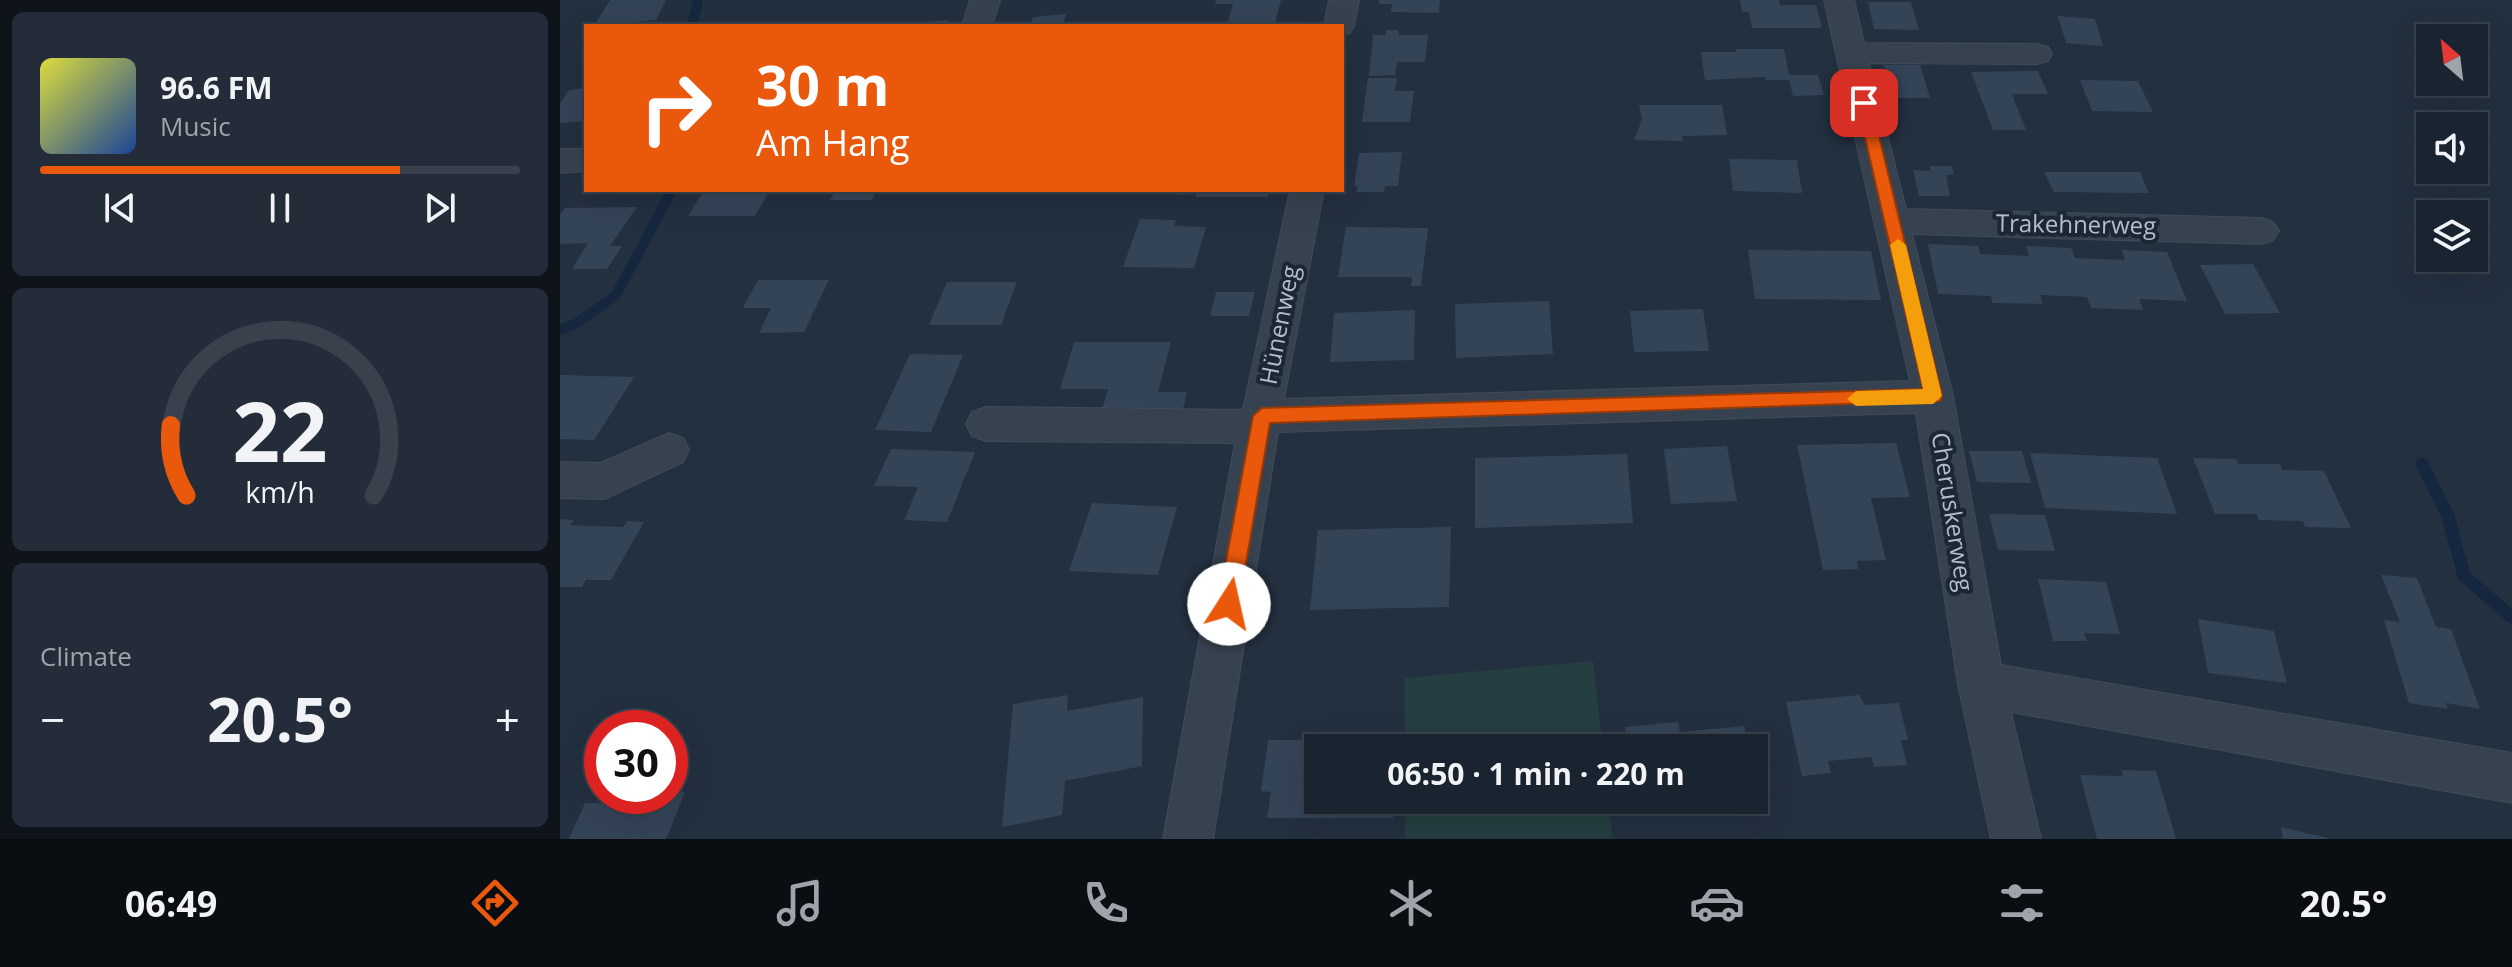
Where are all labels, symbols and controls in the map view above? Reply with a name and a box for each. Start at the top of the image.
north arrow [2416,24,2488,96]
map controls [2416,24,2488,272]
text: 30 m [756,46,890,122]
icon: right [624,56,728,160]
text: 96.6 FM [160,67,273,108]
pin [1830,69,1898,137]
icon: arrive [1842,81,1886,125]
text: Music [160,108,231,144]
button: sound [2416,112,2488,184]
text: Am Hang [756,118,910,167]
icon: previous [98,186,142,230]
icon: pause [258,186,302,230]
icon: next [418,186,462,230]
button: layers [2416,200,2488,272]
street label: Trakehnerweg [1996,206,2156,241]
street label: Hünenweg [1251,262,1306,387]
text: 22 [232,372,328,485]
street label: Cheruskerweg [1925,430,1982,594]
text: km/h [245,472,315,511]
position arrow [1187,562,1271,646]
text: Climate [40,638,132,674]
text: 20.5° [207,678,353,760]
text: − [40,689,65,749]
text: + [495,689,520,749]
speed limit sign: 30 [584,710,688,814]
text: 06:50 · 1 min · 220 m [1387,753,1685,794]
icon: directions [467,875,523,931]
icon: music [772,875,828,931]
icon: phone [1078,875,1134,931]
icon: climate [1383,875,1439,931]
icon: car [1689,875,1745,931]
icon: filters [1994,875,2050,931]
text: 06:49 [125,879,217,928]
text: 20.5° [2300,879,2387,928]

